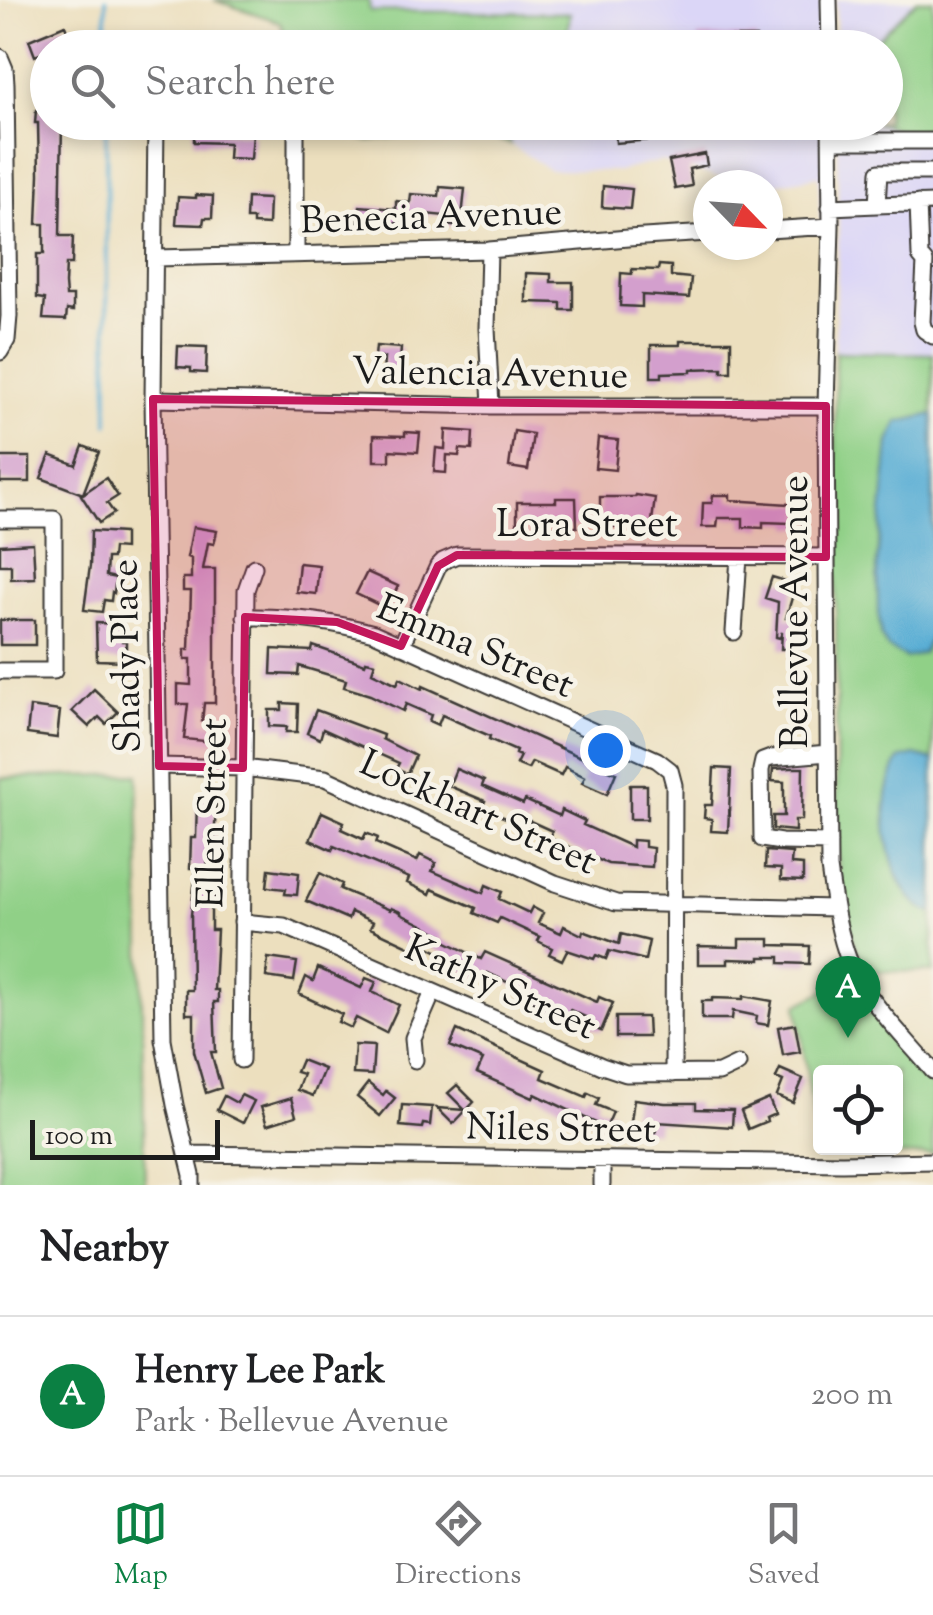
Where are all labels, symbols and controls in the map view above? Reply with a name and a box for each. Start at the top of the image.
search box [30,30,903,140]
icon: search [65,58,120,113]
text: Search here [145,58,336,112]
north arrow [693,170,783,260]
street label: Benecia Avenue [299,187,563,251]
street label: Valencia Avenue [351,347,629,405]
street label: Bellevue Avenue [771,475,825,749]
street label: Lora Street [496,500,678,554]
street label: Shady Place [100,558,158,753]
street label: Emma Street [367,583,581,714]
street label: Ellen Street [186,718,244,909]
your location [580,725,631,776]
street label: Lockhart Street [350,738,604,891]
street label: Kathy Street [395,923,604,1056]
pin: A [816,956,880,1038]
map controls [813,1065,903,1155]
button: locate [813,1065,903,1155]
street label: Niles Street [465,1102,656,1160]
scale bar [30,1115,220,1160]
text: 100 m [45,1117,113,1157]
text: Nearby [40,1220,169,1280]
text: Henry Lee Park [135,1346,385,1400]
text: A [60,1373,85,1419]
text: 200 m [811,1373,893,1419]
text: Park · Bellevue Avenue [135,1400,449,1446]
tab: Map [113,1496,168,1596]
tab: Directions [395,1496,521,1596]
tab: Saved [748,1496,820,1596]

